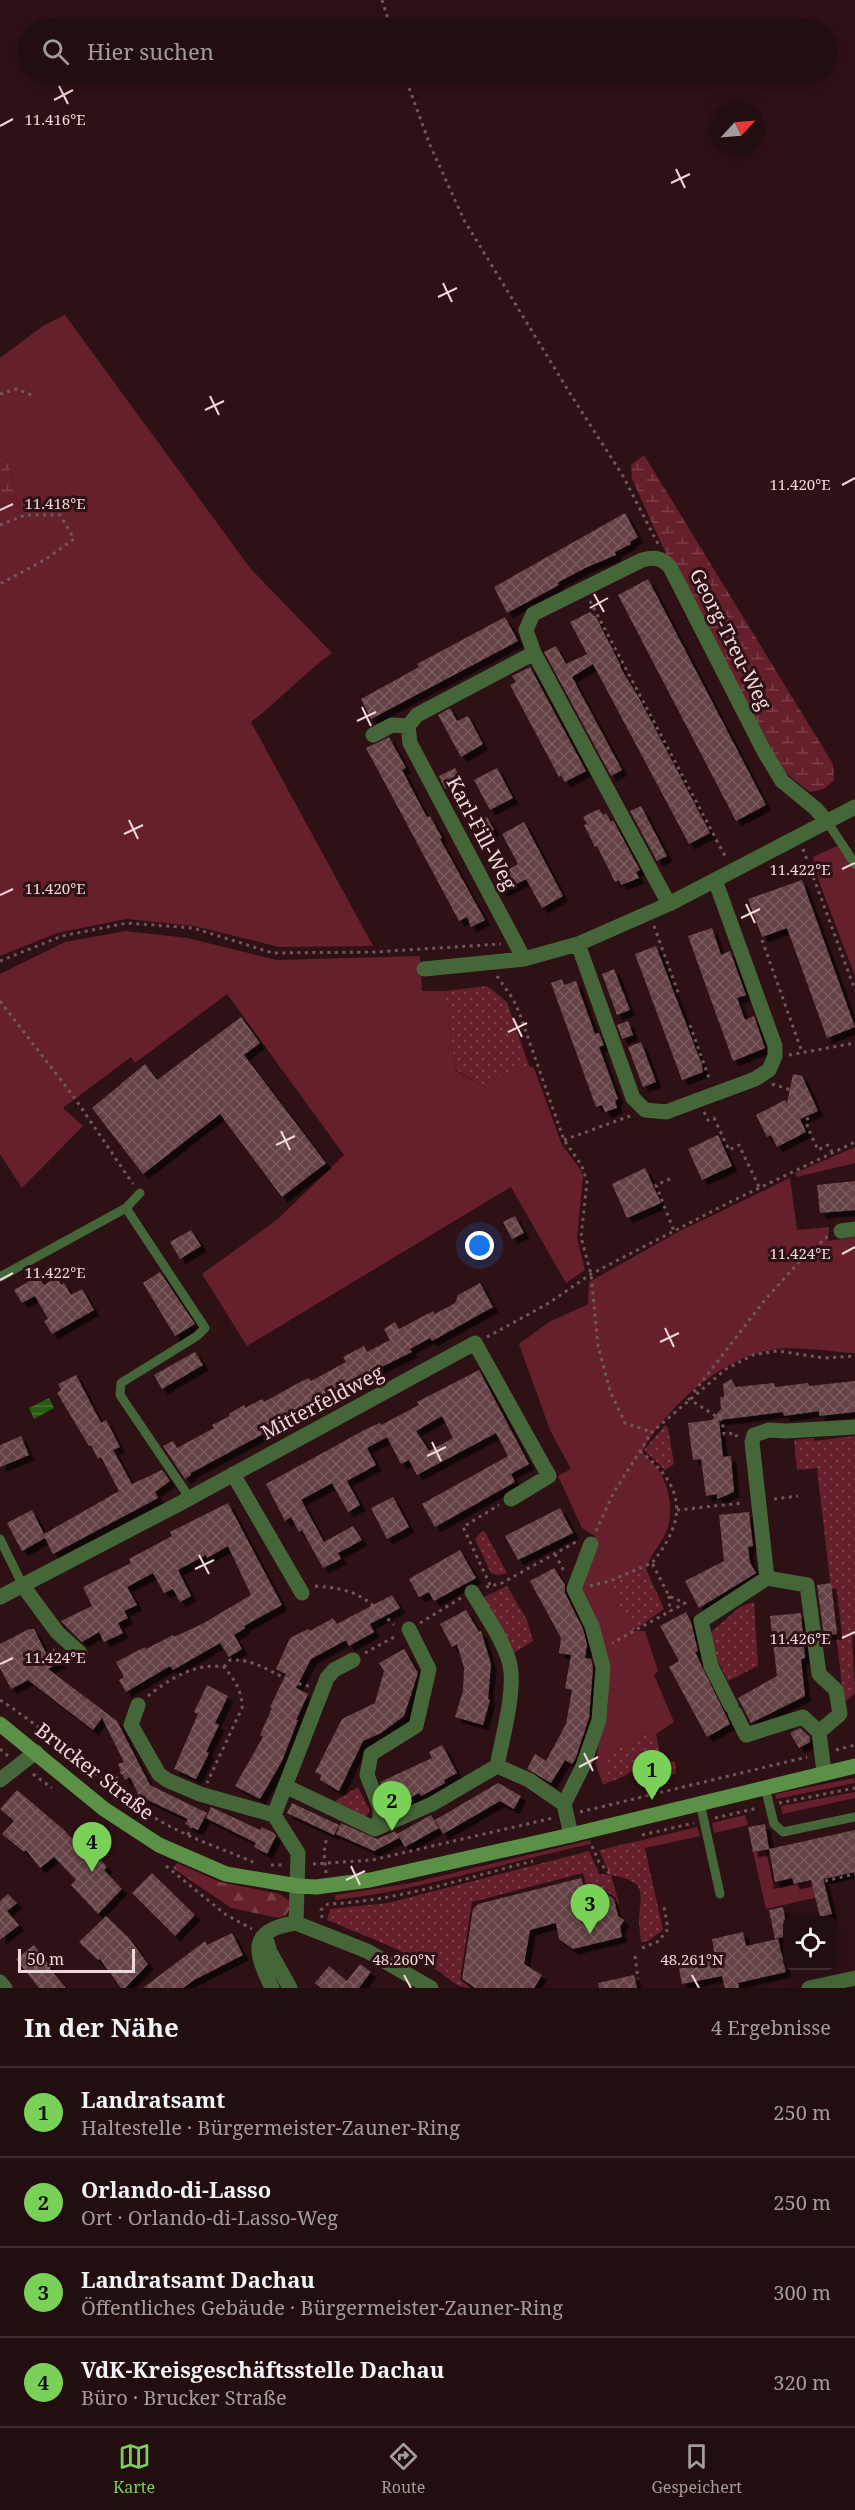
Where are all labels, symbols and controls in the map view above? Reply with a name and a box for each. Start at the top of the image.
search box [18,18,837,84]
icon: search [39,35,72,68]
text: Hier suchen [87,36,214,66]
north arrow [711,102,765,156]
text: 11.416°E [24,109,86,129]
text: 11.420°E [769,474,831,494]
text: 11.418°E [24,493,86,513]
street label: Georg-Treu-Weg [684,564,778,715]
street label: Karl-Fill-Weg [441,771,523,895]
text: 11.422°E [769,859,831,879]
text: 11.420°E [24,878,86,898]
your location [465,1231,494,1260]
text: 11.424°E [769,1243,831,1263]
text: 11.422°E [24,1262,86,1282]
street label: Mitterfeldweg [256,1358,388,1446]
text: 11.426°E [769,1628,831,1648]
text: 11.424°E [24,1647,86,1667]
street label: Brucker Straße [30,1716,160,1826]
pin: 1 [632,1750,672,1800]
pin: 2 [372,1782,412,1831]
pin: 4 [72,1822,112,1872]
pin: 3 [570,1884,610,1934]
map controls [783,1916,837,1970]
button: locate [783,1916,837,1970]
scale bar [18,1946,135,1974]
text: 50 m [27,1948,64,1970]
text: 48.260°N [372,1949,436,1969]
text: 48.261°N [660,1949,724,1969]
text: In der Nähe [24,2009,179,2045]
text: 4 Ergebnisse [711,2014,831,2041]
text: Landratsamt [81,2084,225,2114]
text: 1 [38,2099,49,2126]
text: 250 m [773,2099,831,2126]
text: Haltestelle · Bürgermeister-Zauner-Ring [81,2114,460,2141]
text: Orlando-di-Lasso [81,2174,271,2204]
text: 2 [38,2189,49,2216]
text: 250 m [773,2189,831,2216]
text: Ort · Orlando-di-Lasso-Weg [81,2204,338,2231]
text: Landratsamt Dachau [81,2264,315,2294]
text: 3 [38,2279,49,2306]
text: 300 m [773,2279,831,2306]
text: Öffentliches Gebäude · Bürgermeister-Zauner-Ring [81,2294,563,2321]
text: VdK-Kreisgeschäftsstelle Dachau [81,2354,444,2384]
text: 4 [38,2369,49,2396]
text: 320 m [773,2369,831,2396]
text: Büro · Brucker Straße [81,2384,287,2411]
tab: Karte [113,2440,155,2498]
tab: Route [381,2440,425,2498]
tab: Gespeichert [651,2440,742,2498]

